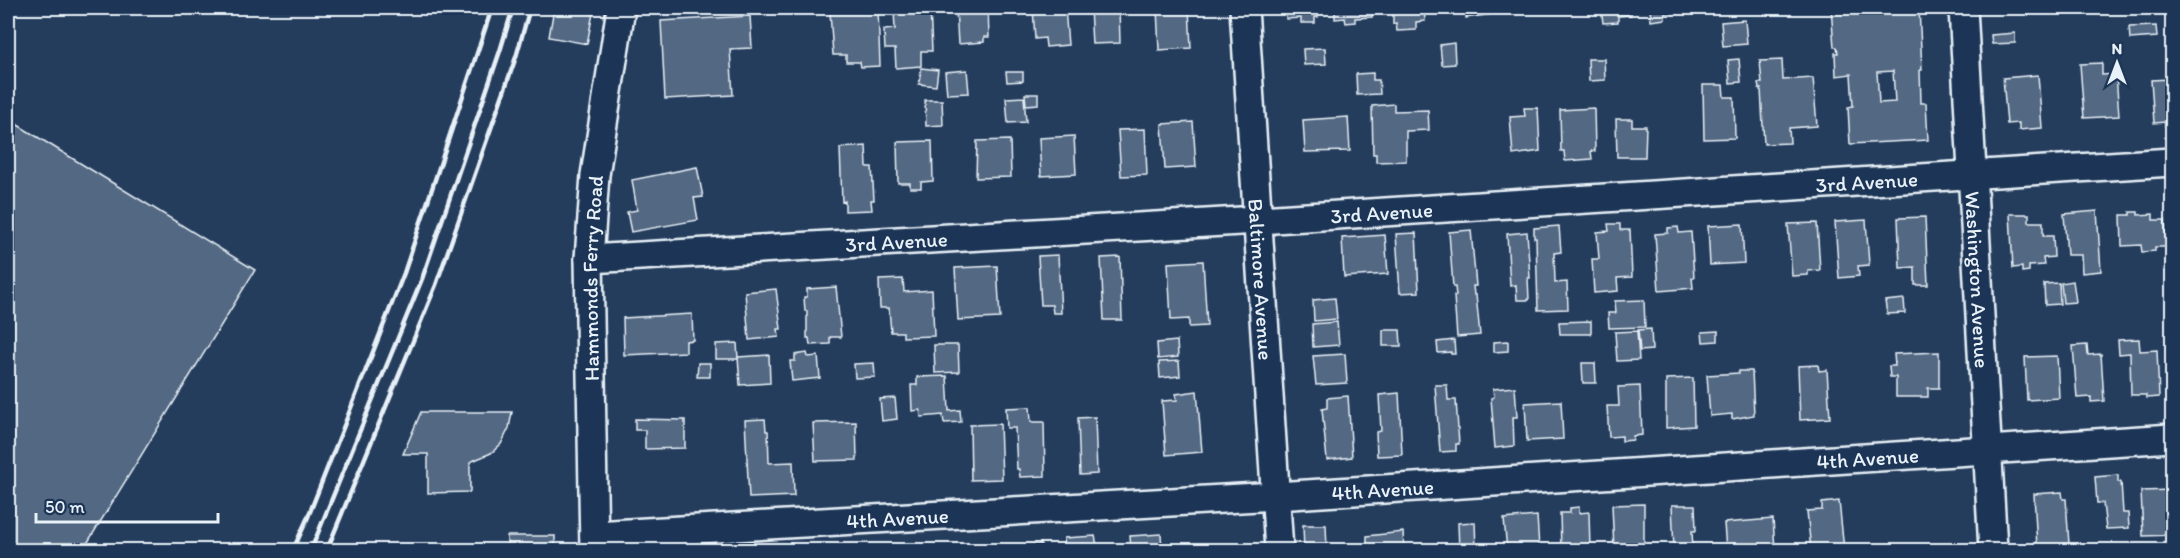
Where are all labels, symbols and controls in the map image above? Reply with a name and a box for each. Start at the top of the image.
north arrow [2087,33,2147,93]
text: N [2112,39,2122,58]
street label: 3rd Avenue [1815,166,1919,197]
street label: Hammonds Ferry Road [576,174,607,381]
street label: Washington Avenue [1961,190,1995,369]
street label: 3rd Avenue [1330,196,1434,228]
street label: Baltimore Avenue [1244,198,1279,361]
street label: 3rd Avenue [845,226,948,257]
street label: 4th Avenue [1816,442,1920,473]
street label: 4th Avenue [1331,473,1435,505]
scale bar [36,486,218,524]
text: 50 m [45,496,85,518]
street label: 4th Avenue [846,502,949,533]

